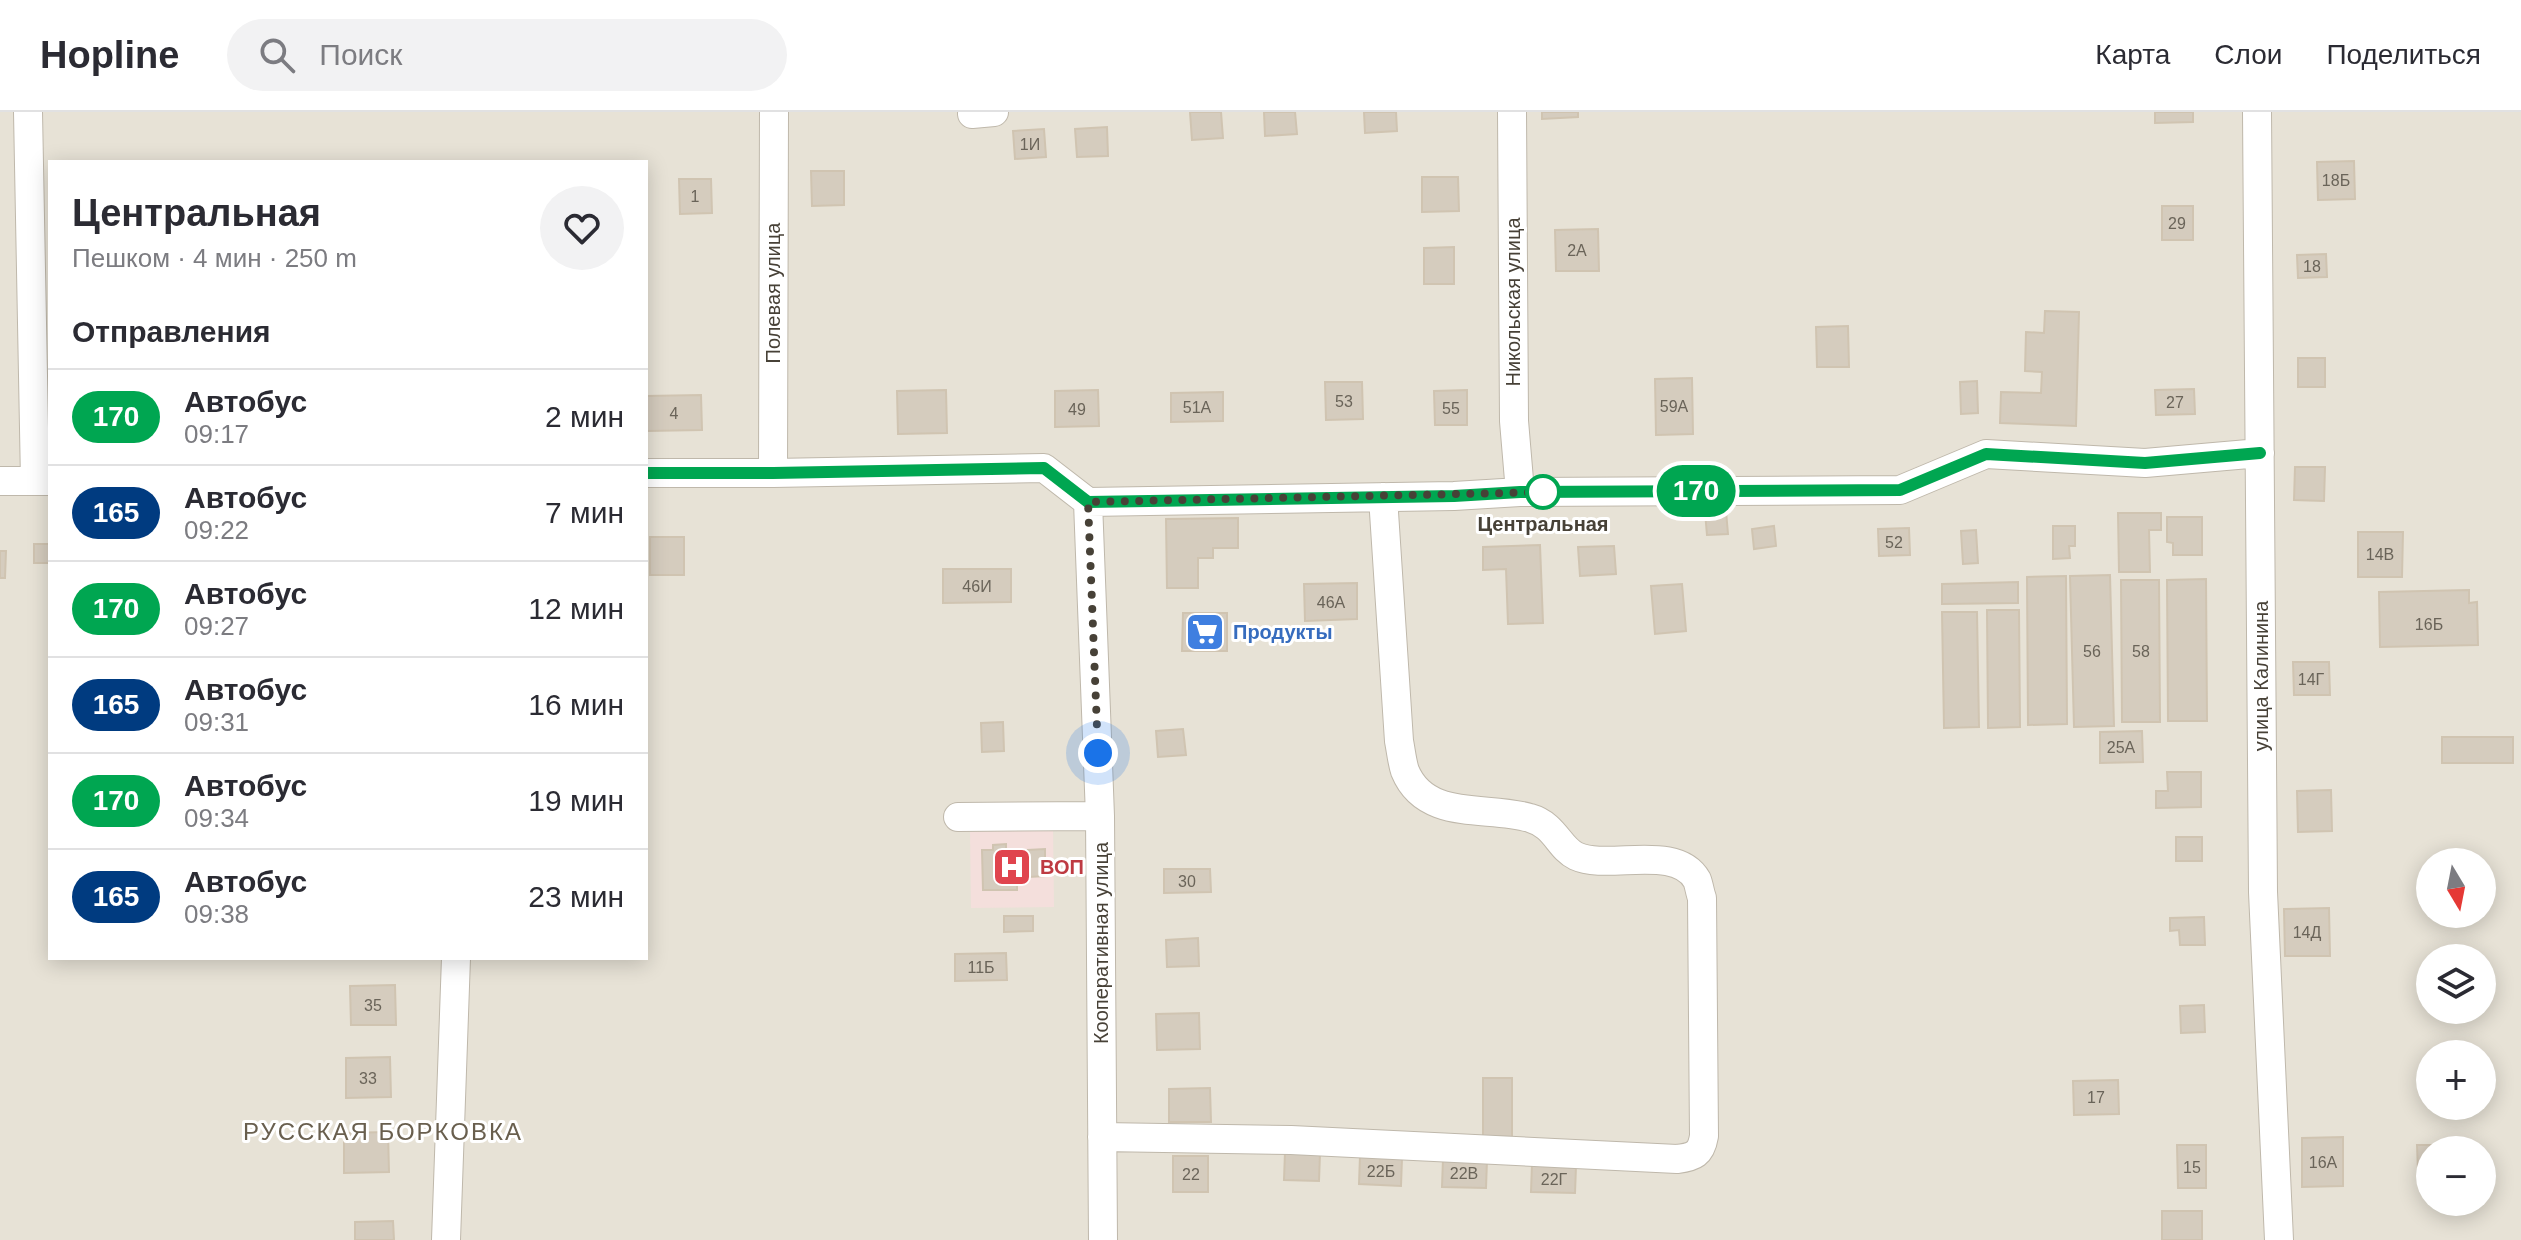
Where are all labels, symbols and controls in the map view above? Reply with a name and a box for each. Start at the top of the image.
search box [227,19,787,91]
icon: search [255,33,299,77]
text: Hopline [40,34,179,76]
text: Поиск [319,38,402,71]
text: Карта [2095,39,2170,70]
text: Слои [2214,39,2282,70]
text: Поделиться [2326,39,2481,70]
house number: 1И [1020,136,1040,153]
house number: 18Б [2322,172,2350,189]
button: heart [540,186,624,270]
house number: 1 [691,188,700,205]
text: Центральная [72,192,321,234]
house number: 29 [2168,215,2186,232]
street label: Никольская улица [1502,217,1524,387]
street label: Полевая улица [762,222,784,363]
house number: 2А [1567,242,1587,259]
text: Пешком · 4 мин · 250 m [72,243,357,273]
house number: 18 [2303,258,2321,275]
text: Отправления [72,315,271,348]
text: Автобус [184,385,307,418]
house number: 53 [1335,393,1353,410]
house number: 27 [2166,394,2184,411]
house number: 59А [1660,398,1689,415]
house number: 51A [1183,399,1212,416]
text: 2 мин [545,400,624,433]
house number: 55 [1442,400,1460,417]
text: 170 [93,401,139,432]
house number: 49 [1068,401,1086,418]
house number: 4 [670,405,679,422]
text: 09:17 [184,419,249,449]
line badge: 170 [1650,465,1742,517]
marker: Центральная [1526,475,1560,509]
text: 170 [1673,475,1719,506]
text: Автобус [184,481,307,514]
text: 7 мин [545,496,624,529]
text: 165 [93,497,139,528]
place label: Центральная [1477,513,1609,535]
text: 09:22 [184,515,249,545]
house number: 52 [1885,534,1903,551]
house number: 14В [2366,546,2394,563]
text: Автобус [184,577,307,610]
house number: 46И [962,578,992,595]
text: 12 мин [528,592,624,625]
text: 170 [93,593,139,624]
house number: 46А [1317,594,1346,611]
street label: улица Калинина [2250,600,2272,751]
text: 09:27 [184,611,249,641]
supermarket icon: Продукты [1184,611,1226,653]
house number: 16Б [2415,616,2443,633]
place label: Продукты [1233,621,1333,643]
house number: 56 [2083,643,2101,660]
house number: 58 [2132,643,2150,660]
house number: 14Г [2298,671,2325,688]
text: Автобус [184,673,307,706]
text: 16 мин [528,688,624,721]
text: 165 [93,689,139,720]
text: 09:31 [184,707,249,737]
your location [1078,733,1118,773]
house number: 25А [2107,739,2136,756]
text: Автобус [184,769,307,802]
text: 19 мин [528,784,624,817]
text: 170 [93,785,139,816]
text: 09:34 [184,803,249,833]
street label: Кооперативная улица [1090,841,1112,1044]
hospital icon: ВОП [991,846,1033,888]
north arrow [2416,848,2496,928]
map controls [2416,848,2496,1216]
place label: ВОП [1040,856,1084,878]
text: Автобус [184,865,307,898]
house number: 30 [1178,873,1196,890]
text: 23 мин [528,880,624,913]
text: 165 [93,881,139,912]
text: 09:38 [184,899,249,929]
house number: 14Д [2293,924,2321,941]
button: layers [2416,944,2496,1024]
house number: 11Б [967,959,995,976]
house number: 35 [364,997,382,1014]
button: + [2416,1040,2496,1120]
house number: 33 [359,1070,377,1087]
house number: 17 [2087,1089,2105,1106]
district label: РУССКАЯ БОРКОВКА [243,1118,523,1145]
button: − [2416,1136,2496,1216]
house number: 16А [2309,1154,2338,1171]
house number: 15 [2183,1159,2201,1176]
house number: 22Б [1367,1163,1395,1180]
house number: 22В [1450,1165,1478,1182]
house number: 22 [1182,1166,1200,1183]
house number: 22Г [1541,1171,1568,1188]

